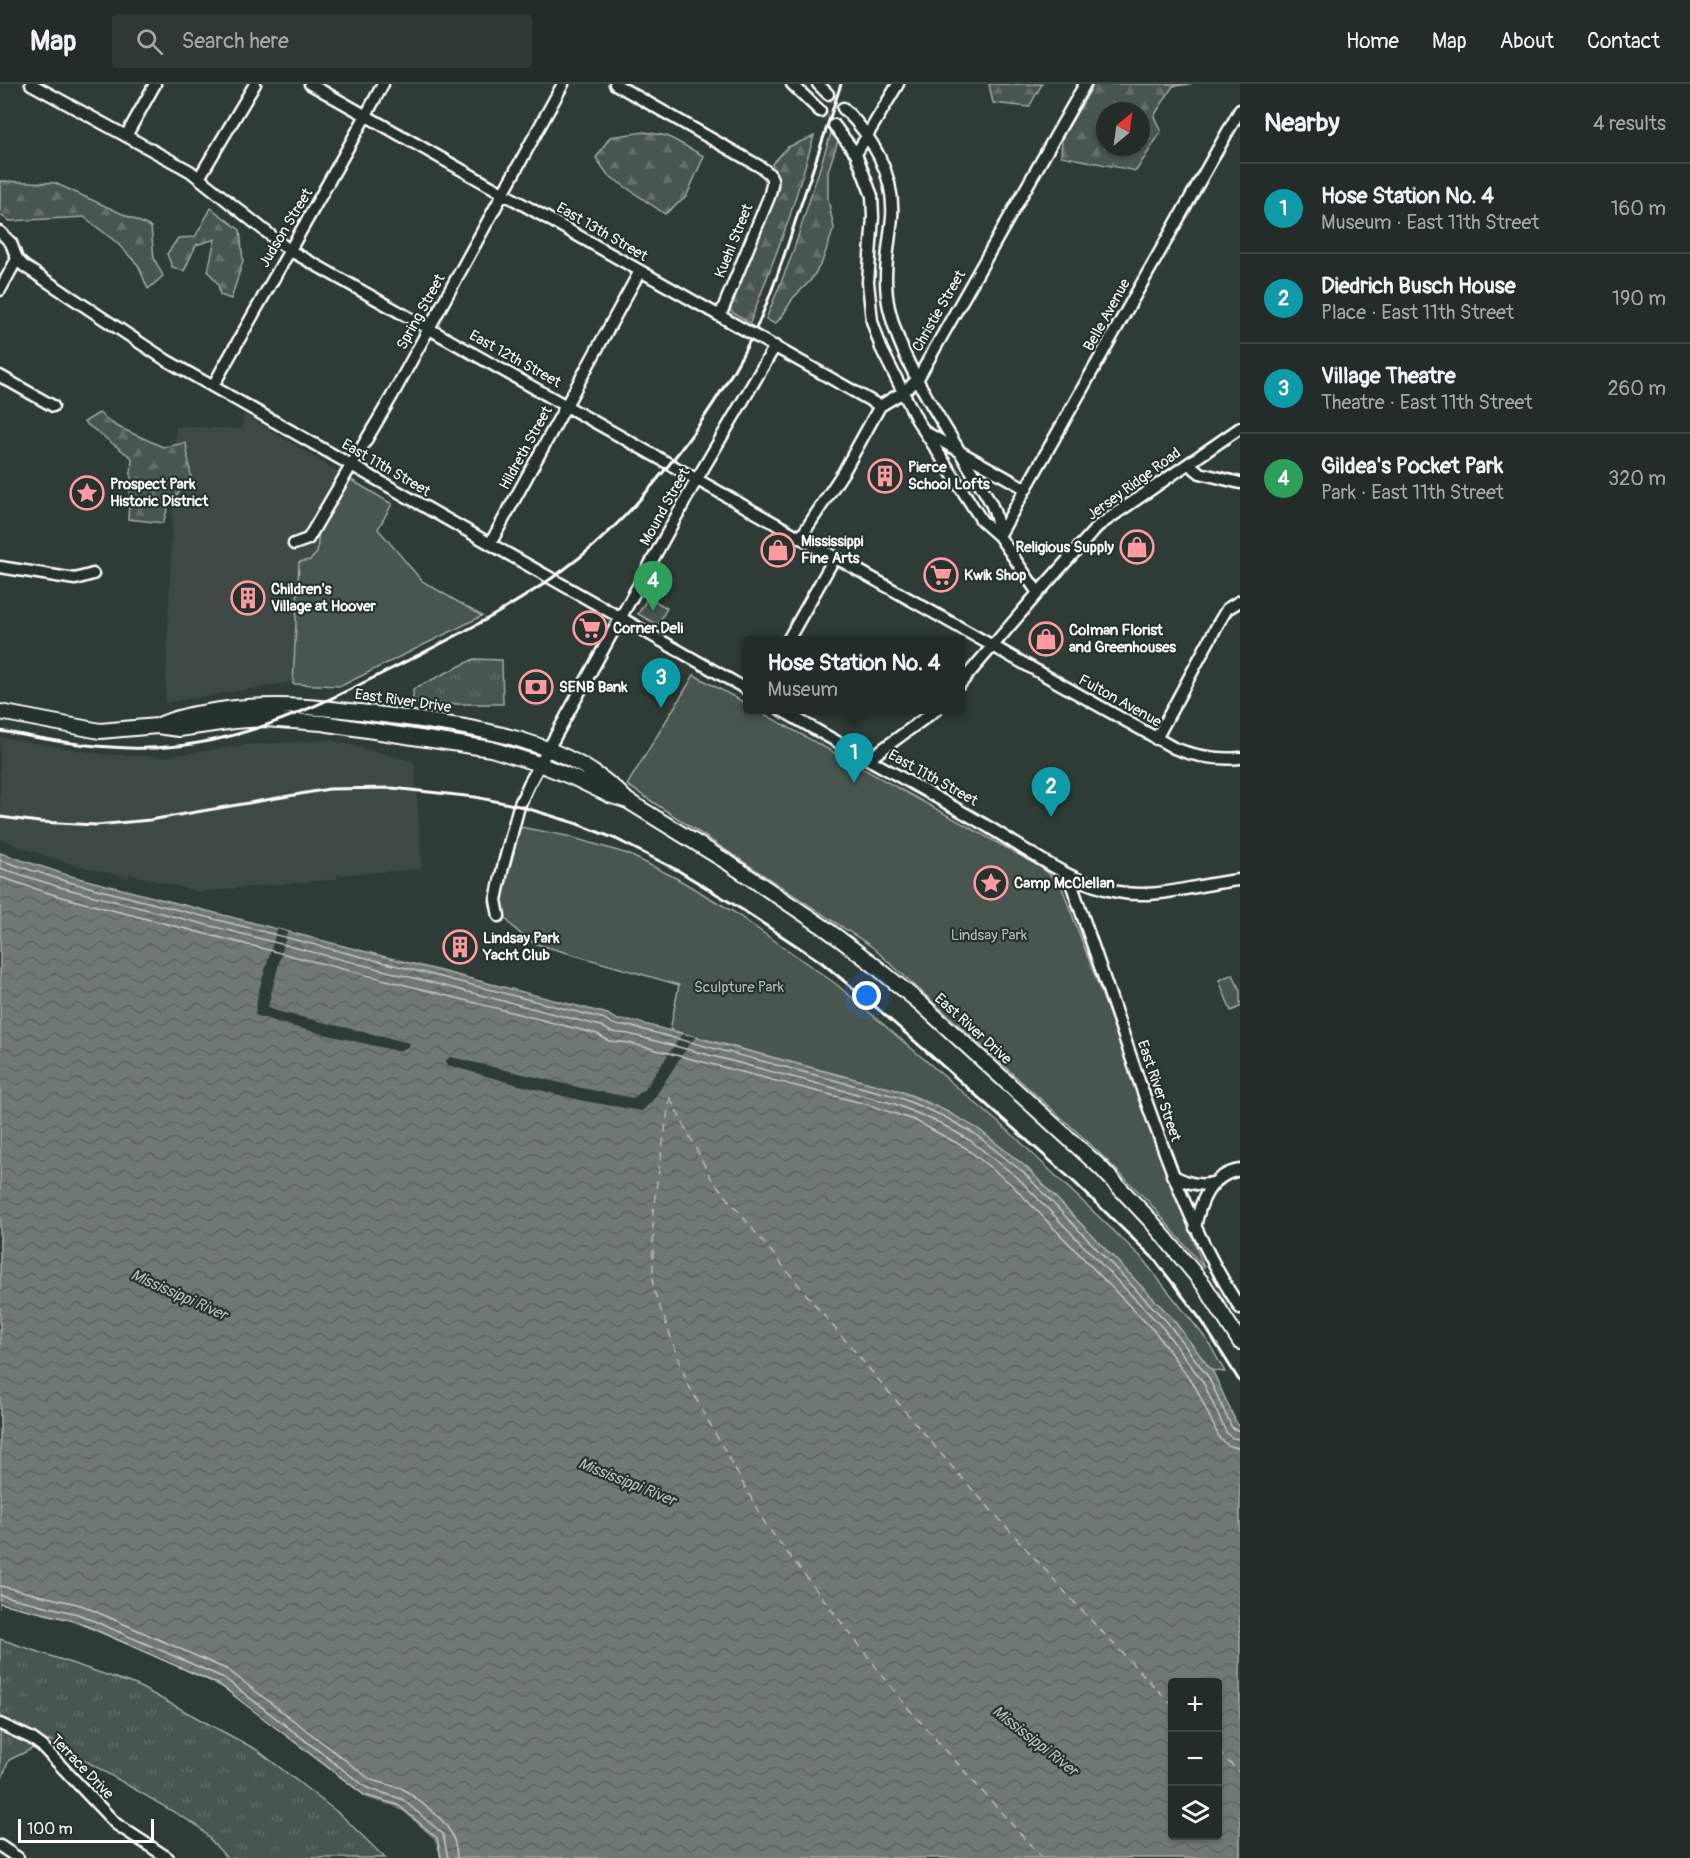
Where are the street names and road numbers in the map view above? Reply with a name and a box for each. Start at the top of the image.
street label: Judson Street [255,184,318,271]
street label: East 13th Street [553,198,652,266]
street label: Kuehl Street [710,200,758,281]
street label: Christie Street [908,266,970,355]
street label: Spring Street [392,270,450,353]
street label: Belle Avenue [1079,275,1135,355]
street label: East 12th Street [466,326,565,393]
street label: Hildreth Street [495,402,557,493]
street label: East 11th Street [338,435,435,502]
street label: Jersey Ridge Road [1083,444,1185,524]
street label: Mound Street [636,464,695,549]
street label: Fulton Avenue [1075,670,1165,732]
street label: East River Drive [353,685,453,717]
street label: East 11th Street [885,746,982,811]
street label: East River Drive [930,989,1016,1069]
street label: East River Street [1133,1038,1186,1145]
street label: Terrace Drive [46,1731,118,1804]

